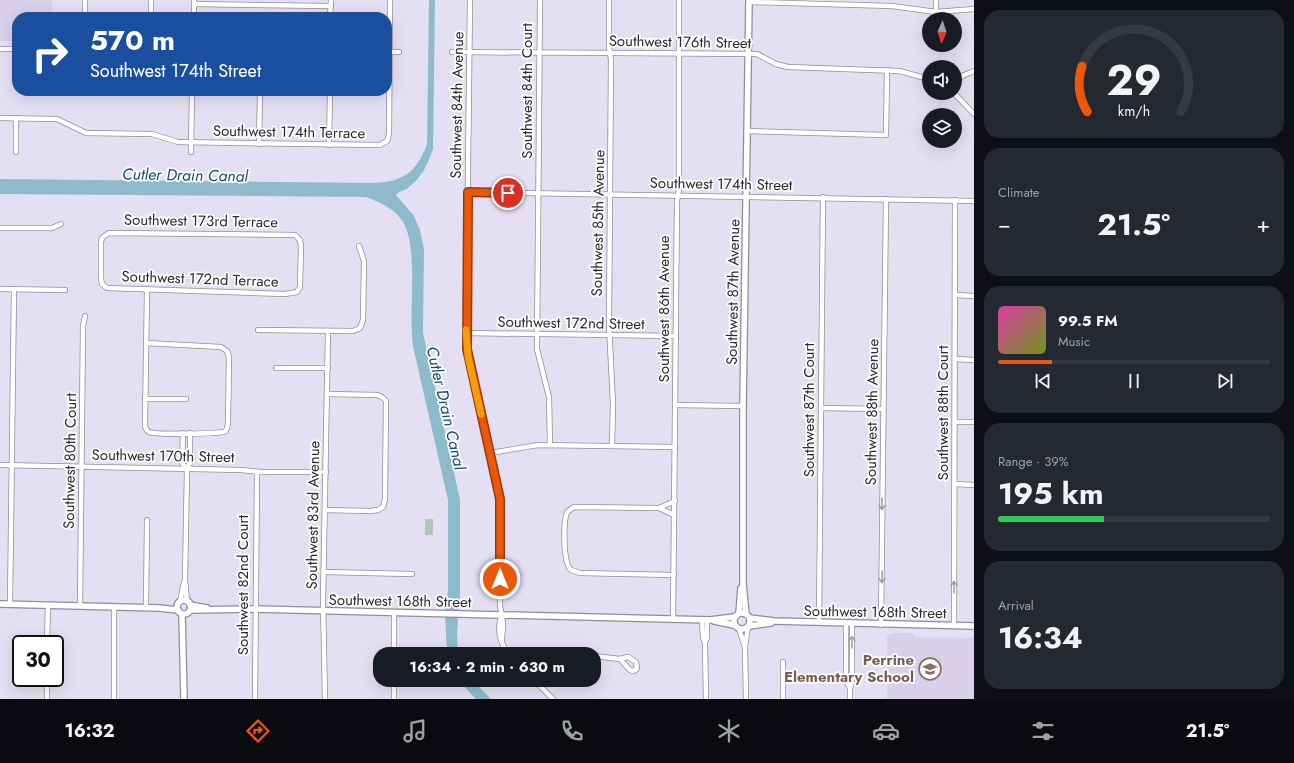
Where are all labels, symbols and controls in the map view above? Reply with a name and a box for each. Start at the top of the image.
north arrow [922,12,962,52]
map controls [922,12,962,148]
text: 570 m [90,20,175,61]
street label: Southwest 84th Court [516,23,538,159]
icon: right [24,28,76,80]
street label: Southwest 176th Street [609,30,752,54]
street label: Southwest 84th Avenue [445,31,469,179]
text: 29 [1106,50,1162,111]
text: Southwest 174th Street [90,58,261,84]
button: sound [922,60,962,100]
text: km/h [1118,100,1150,120]
button: layers [922,108,962,148]
street label: Southwest 174th Terrace [213,120,366,144]
street label: Southwest 85th Avenue [586,149,610,297]
water label: Cutler Drain Canal [122,162,250,188]
street label: Southwest 174th Street [649,172,793,196]
pin [491,176,525,210]
icon: arrive [497,182,519,204]
text: Climate [998,183,1039,202]
text: 21.5° [1097,203,1170,246]
text: − [998,208,1011,240]
text: + [1256,208,1270,240]
street label: Southwest 173rd Terrace [124,209,279,233]
street label: Southwest 87th Avenue [721,219,745,365]
street label: Southwest 86th Avenue [653,235,675,383]
street label: Southwest 172nd Terrace [121,265,279,293]
text: 99.5 FM [1058,310,1118,332]
street label: Southwest 172nd Street [497,311,645,335]
text: Music [1058,332,1090,351]
street label: Southwest 88th Avenue [860,338,884,485]
street label: Southwest 87th Court [798,342,820,477]
water label: Cutler Drain Canal [421,344,472,473]
street label: Southwest 88th Court [932,345,954,480]
icon: previous [1032,370,1054,392]
icon: pause [1123,370,1145,392]
icon: next [1214,370,1236,392]
street label: Southwest 80th Court [58,393,82,529]
street label: Southwest 83rd Avenue [301,440,325,590]
street label: Southwest 170th Street [91,444,235,468]
text: Range · 39% [998,452,1069,471]
text: 195 km [998,472,1104,515]
one-way arrow [878,497,886,510]
street label: Southwest 82nd Court [232,514,254,655]
position arrow [479,558,521,600]
one-way arrow [878,570,886,583]
one-way arrow [950,581,958,594]
street label: Southwest 168th Street [328,589,472,613]
text: Arrival [998,596,1034,615]
street label: Southwest 168th Street [803,600,947,624]
text: 16:34 [998,616,1083,659]
speed limit sign: 30 [12,635,64,687]
one-way arrow [848,636,856,649]
place label: Perrine Elementary School [784,649,914,688]
text: 16:34 · 2 min · 630 m [409,656,565,678]
school or university icon: Perrine Elementary School [917,656,943,682]
icon: directions [244,717,272,745]
icon: music [401,717,429,745]
icon: phone [558,717,586,745]
icon: climate [715,717,743,745]
icon: car [872,717,900,745]
icon: filters [1029,717,1057,745]
text: 16:32 [65,718,115,744]
text: 21.5° [1186,718,1229,744]

